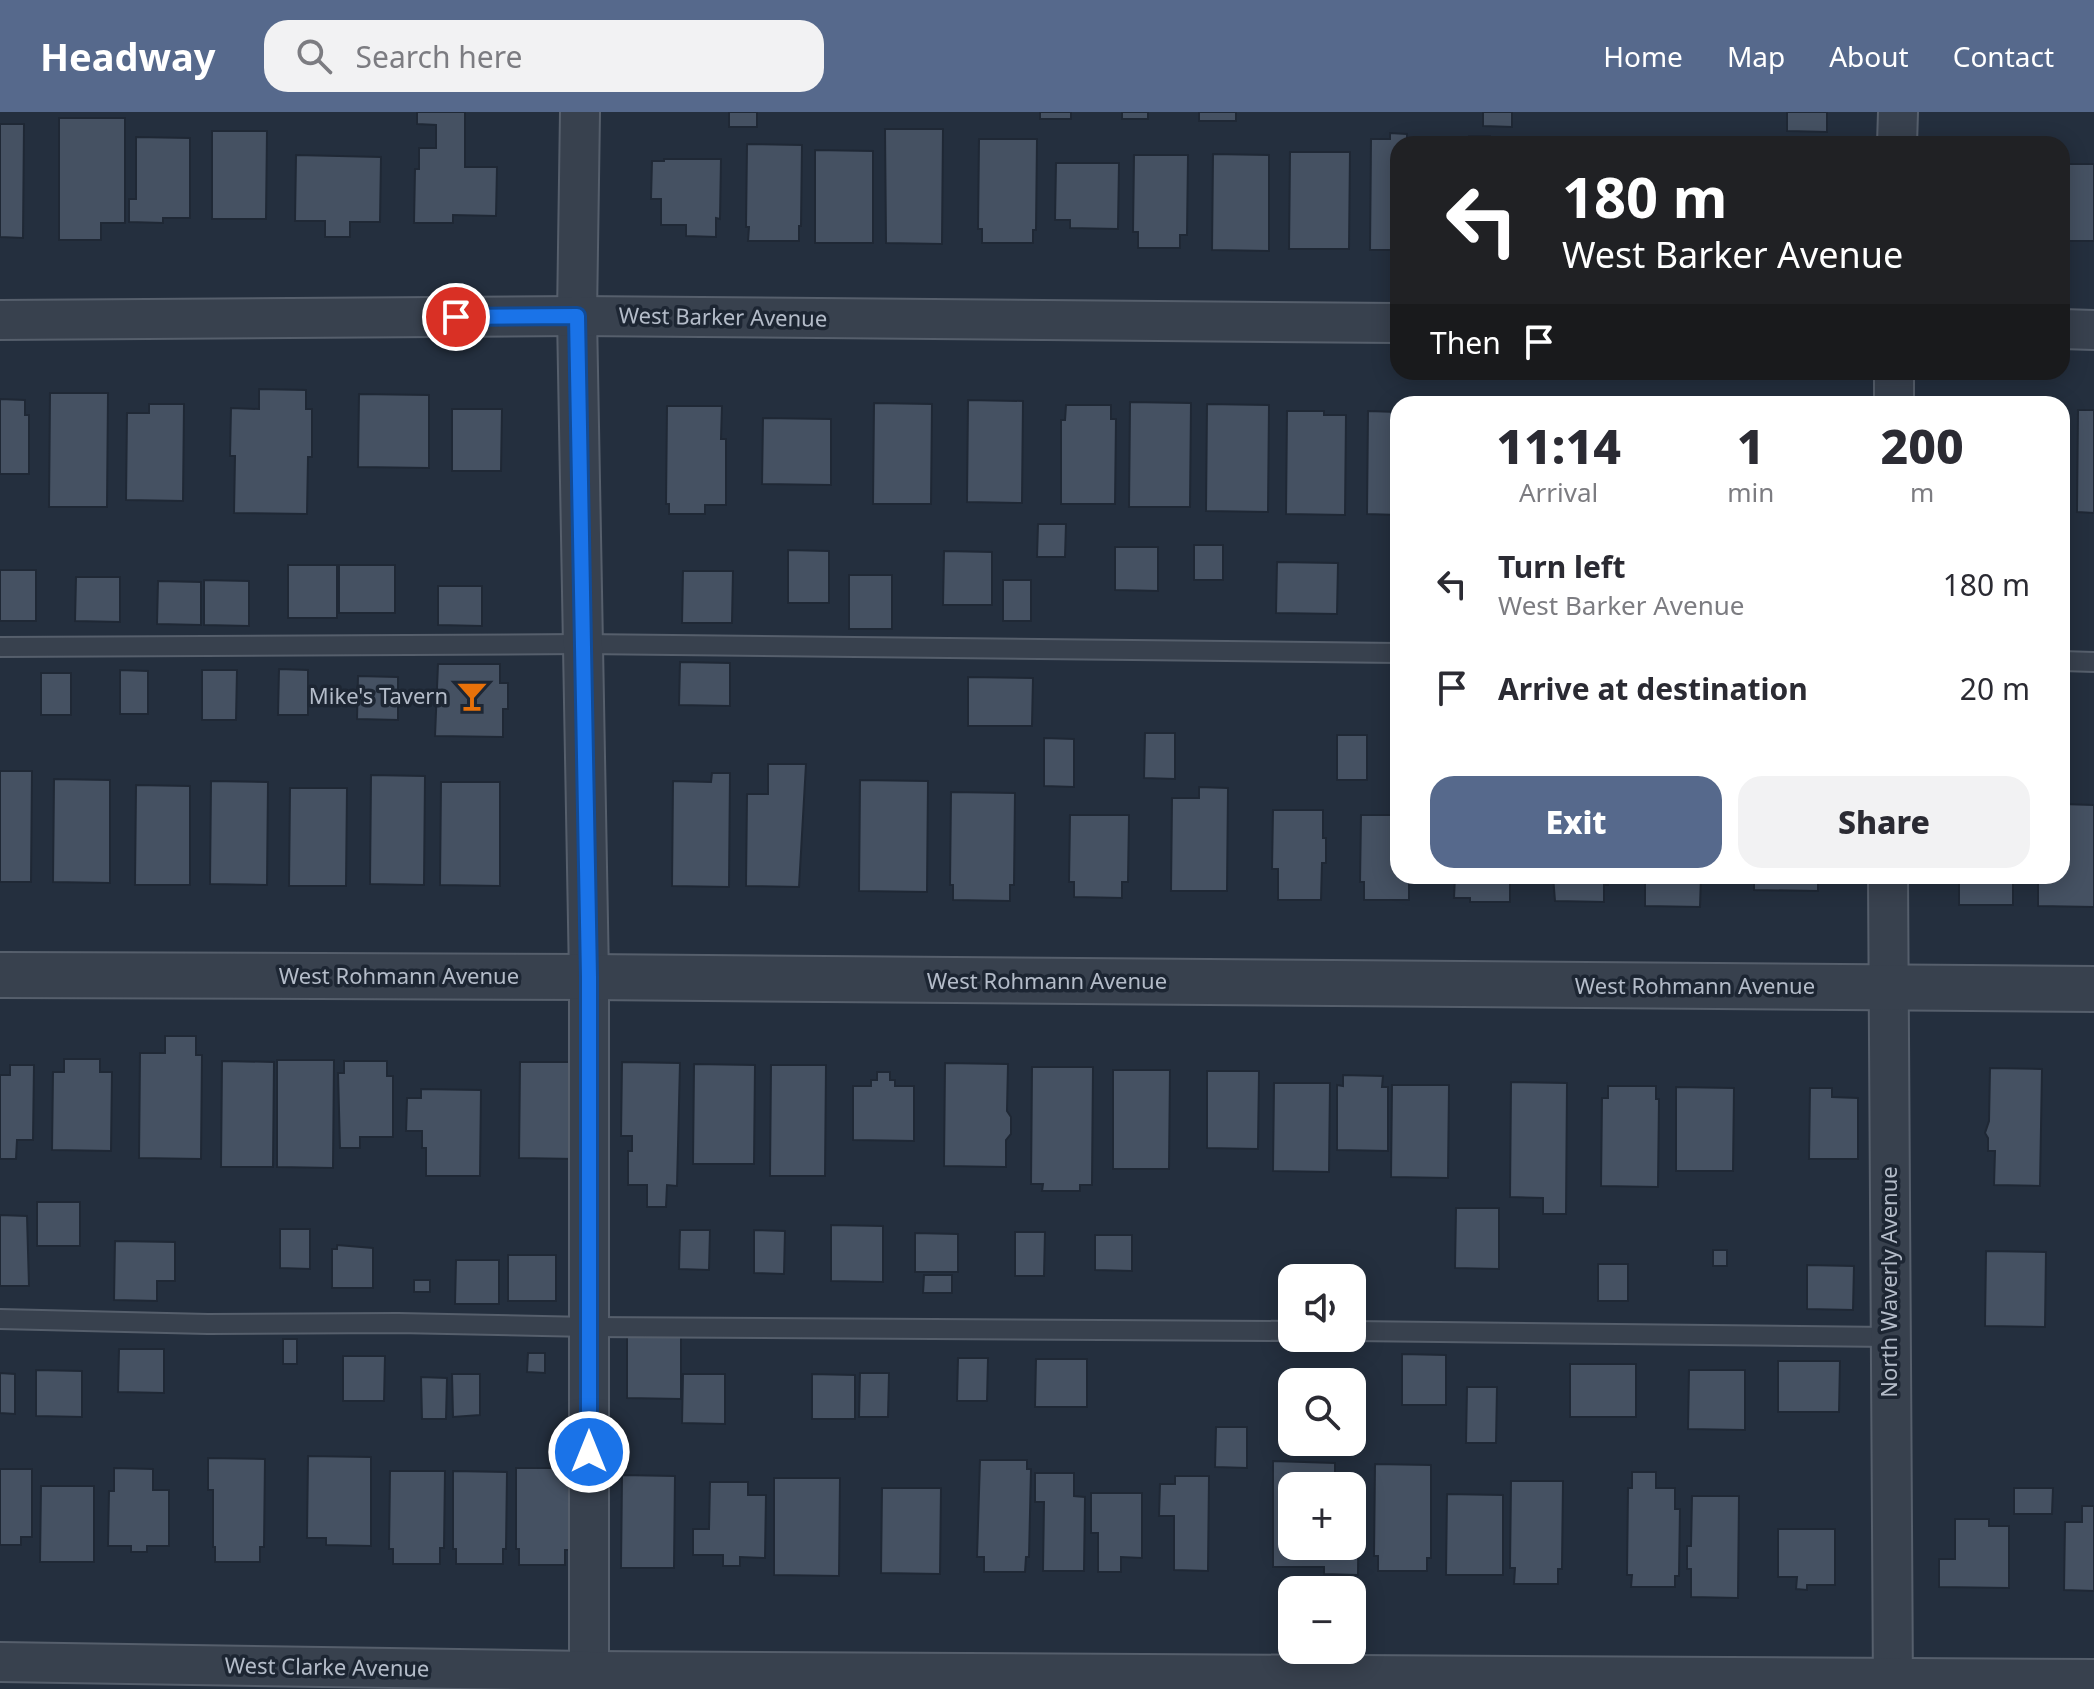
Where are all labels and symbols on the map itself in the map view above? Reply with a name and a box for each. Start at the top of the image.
pin [422,283,490,351]
street label: West Barker Avenue [618,299,828,333]
bar icon: Mike's Tavern [455,679,489,713]
place label: Mike's Tavern [309,680,448,710]
street label: West Rohmann Avenue [279,960,519,990]
street label: West Rohmann Avenue [927,965,1167,995]
street label: West Rohmann Avenue [1575,970,1815,1000]
street label: North Waverly Avenue [1873,1166,1903,1398]
position arrow [547,1410,631,1494]
street label: West Clarke Avenue [224,1649,430,1683]

